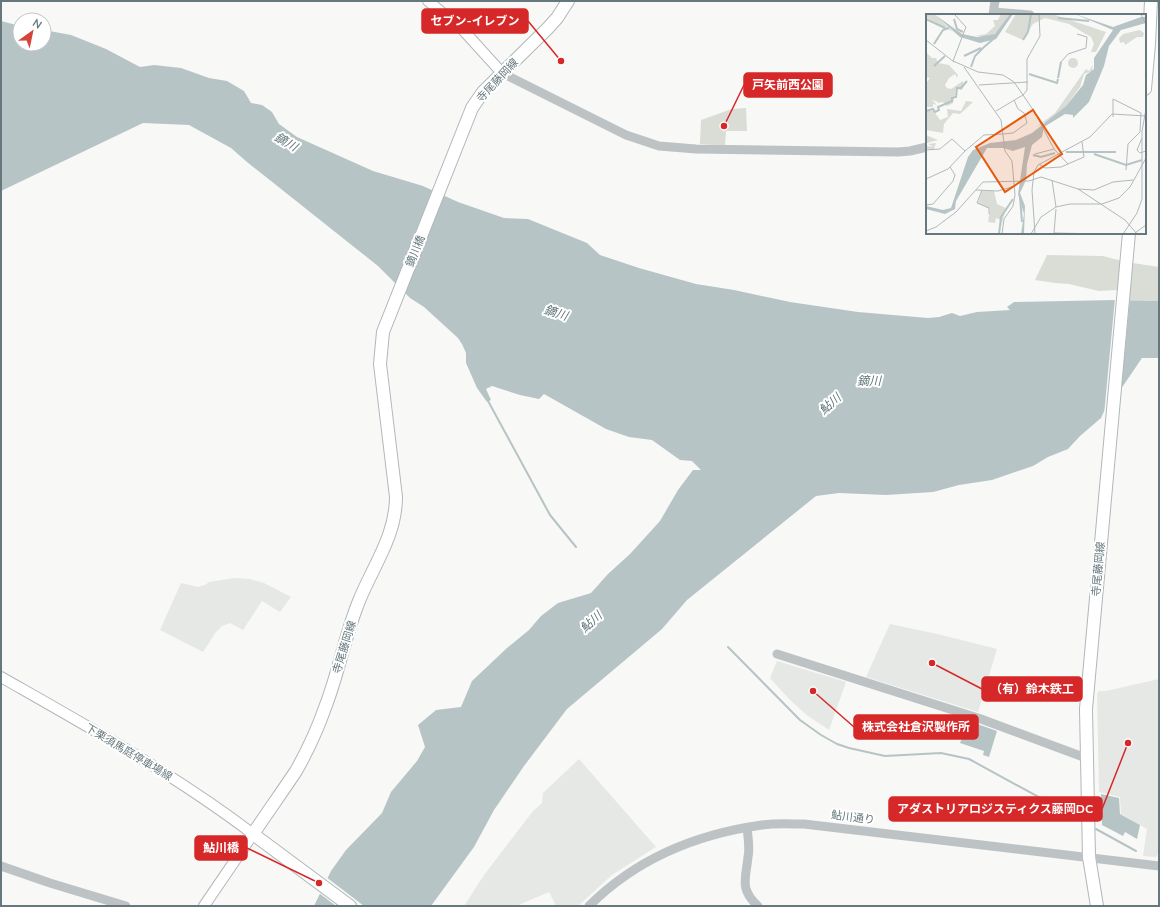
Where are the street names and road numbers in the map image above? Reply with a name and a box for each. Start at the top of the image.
street label: 寺尾藤岡線 [473,55,522,106]
street label: 鏑川橋 [402,233,429,269]
street label: 寺尾藤岡線 [1089,541,1108,597]
street label: 寺尾藤岡線 [329,619,360,676]
street label: 下栗須馬庭停車場線 [82,721,175,784]
street label: 鮎川通り [830,807,876,828]

